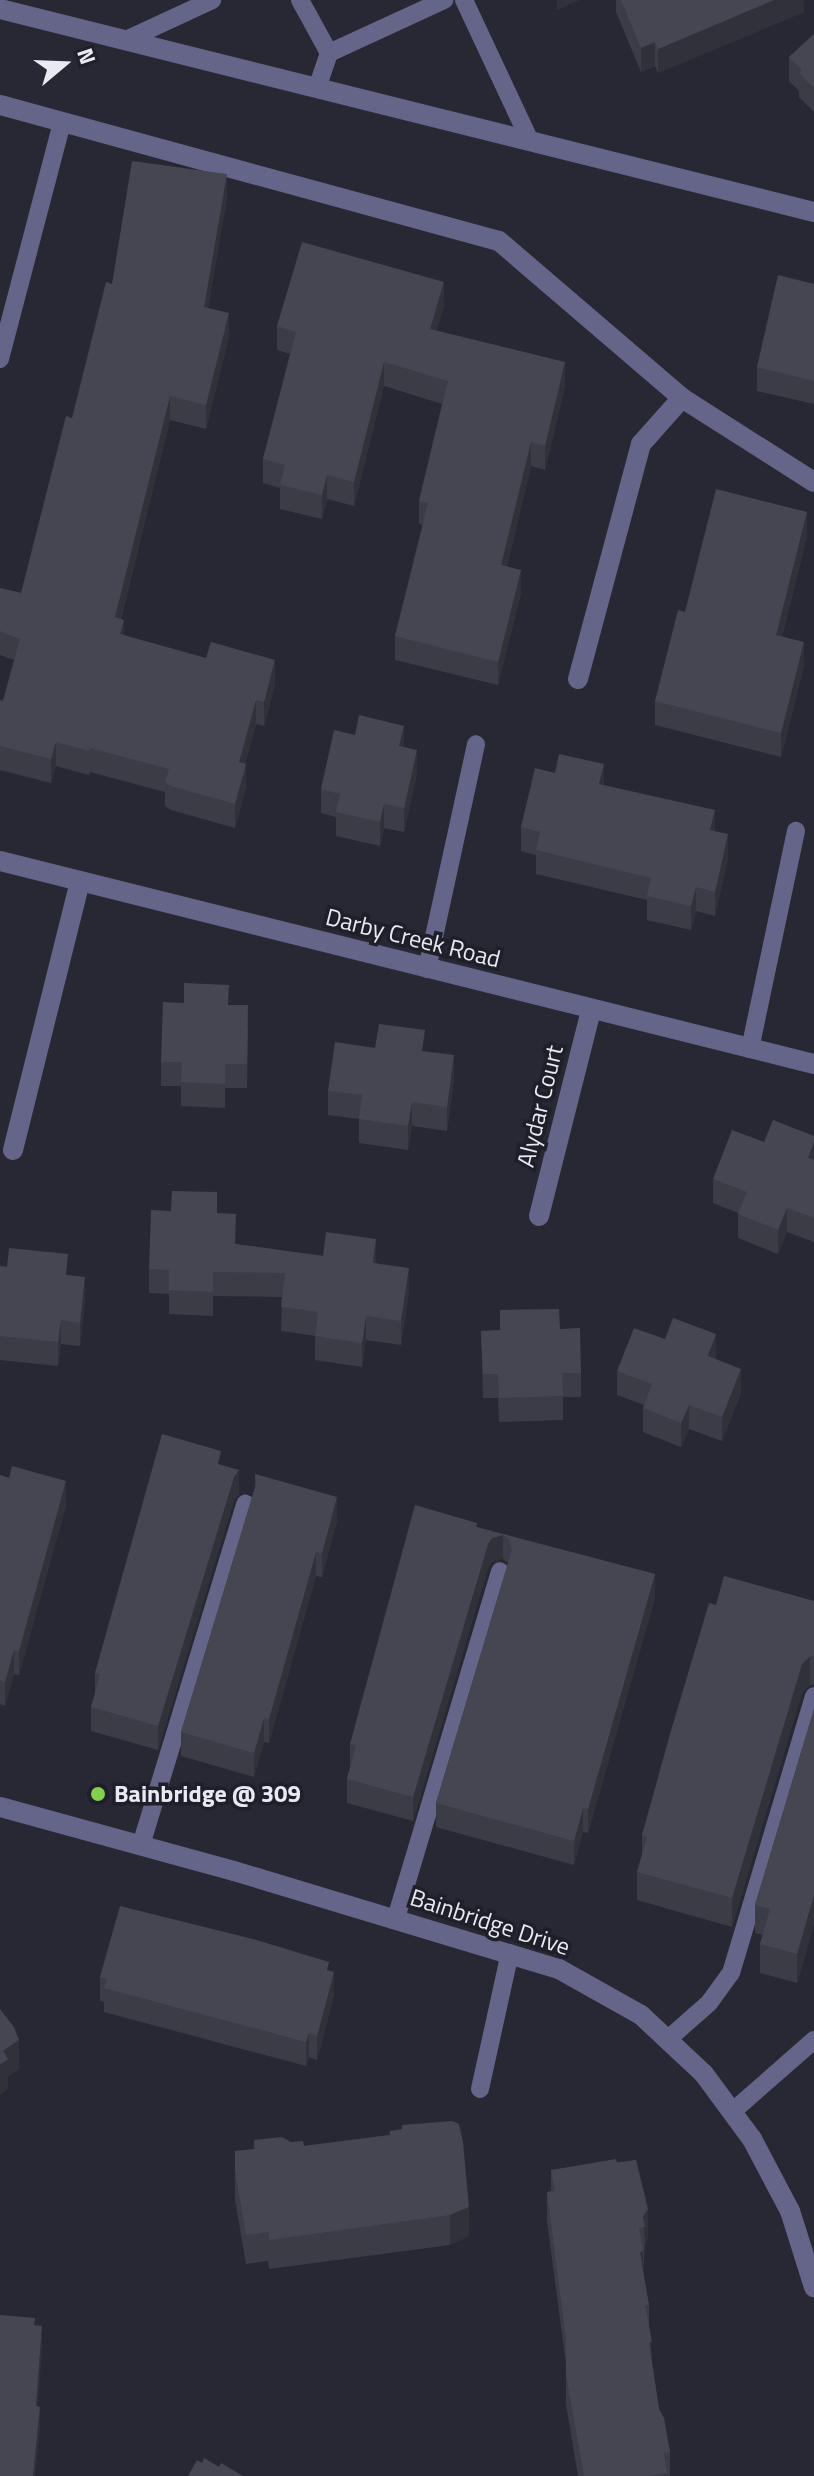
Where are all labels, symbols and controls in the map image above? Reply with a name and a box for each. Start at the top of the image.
north arrow [24,24,104,104]
text: N [68,43,105,69]
street label: Darby Creek Road [323,902,503,974]
street label: Alydar Court [511,1042,569,1170]
place label: Bainbridge @ 309 [114,1780,301,1808]
marker: Bainbridge @ 309 [89,1785,107,1803]
street label: Bainbridge Drive [407,1883,573,1961]

